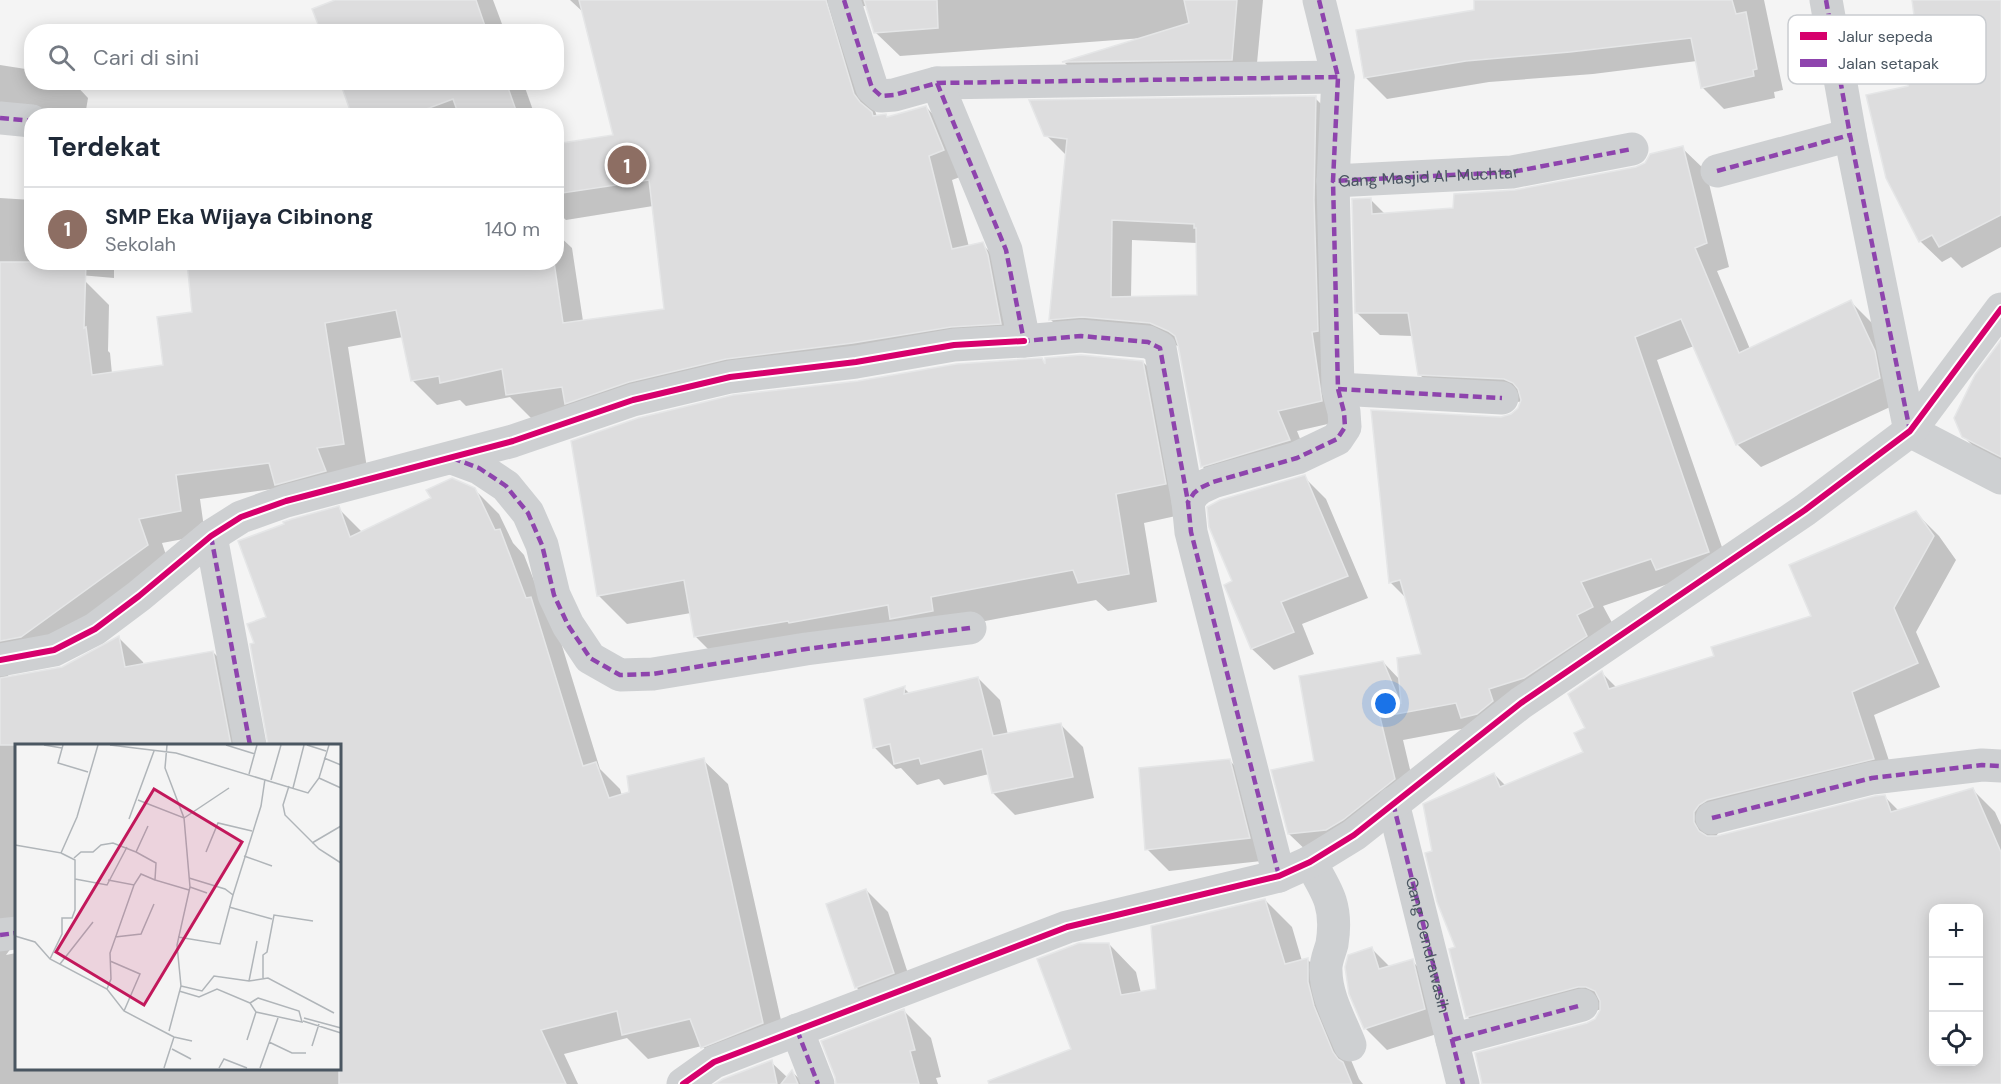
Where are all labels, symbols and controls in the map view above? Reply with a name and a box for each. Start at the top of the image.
legend [1788,15,1986,84]
search box [24,24,564,90]
text: Jalur sepeda [1838,26,1933,47]
icon: search [45,41,78,74]
text: Cari di sini [93,43,199,72]
text: Jalan setapak [1838,53,1939,74]
text: Terdekat [48,130,161,164]
pin: 1 [608,142,646,188]
street label: Gang Masjid Al-Muchtar [1338,160,1520,191]
text: SMP Eka Wijaya Cibinong [105,202,373,231]
text: 1 [64,216,71,242]
text: 140 m [485,216,540,242]
text: Sekolah [105,231,176,257]
your location [1371,689,1400,718]
inset map [15,744,340,1069]
street label: Gang Cendrawasih [1401,875,1455,1015]
map controls [1929,904,1983,1066]
button: + [1929,904,1983,958]
button: − [1929,958,1983,1012]
button: locate [1929,1012,1983,1066]

